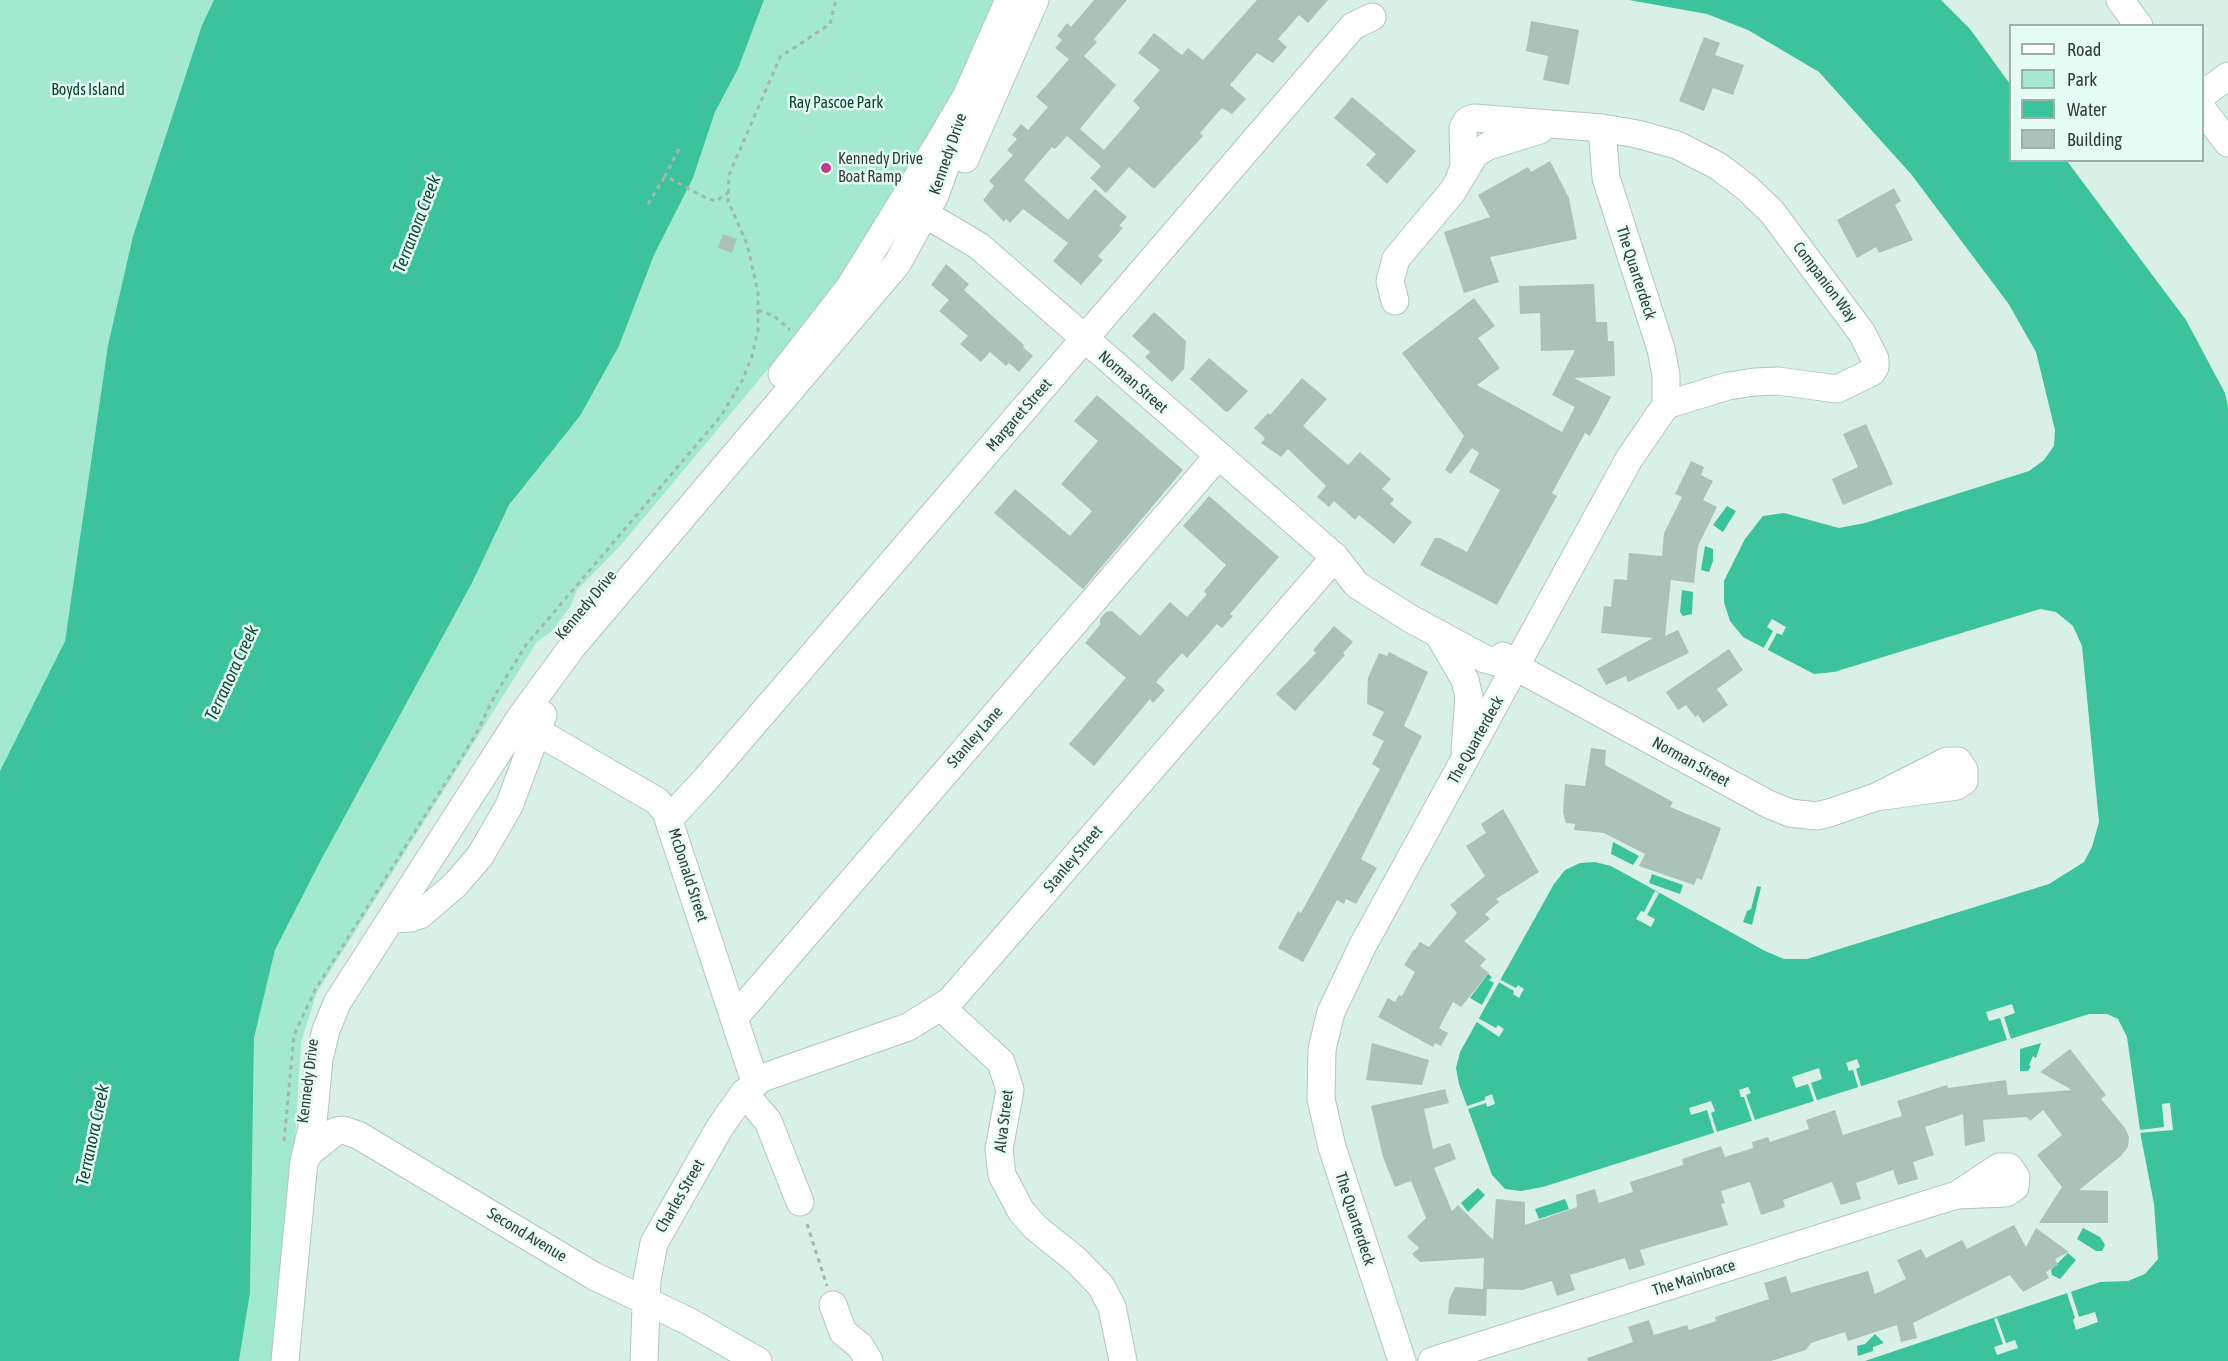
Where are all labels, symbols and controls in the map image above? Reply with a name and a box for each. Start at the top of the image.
legend [2009,24,2204,162]
text: Road [2067,39,2101,60]
text: Park [2067,69,2097,90]
park label: Boyds Island [51,80,125,100]
park label: Ray Pascoe Park [789,93,883,113]
text: Water [2067,99,2106,120]
street label: Kennedy Drive [925,111,971,197]
text: Building [2067,129,2122,150]
place label: Kennedy Drive Boat Ramp [838,149,923,187]
marker: Kennedy Drive Boat Ramp [819,161,833,175]
water label: Terranora Creek [388,172,446,276]
street label: The Quarterdeck [1612,224,1660,322]
street label: Companion Way [1789,238,1861,326]
street label: Norman Street [1094,347,1172,417]
street label: Margaret Street [982,375,1056,455]
street label: Kennedy Drive [551,566,621,644]
water label: Terranora Creek [200,622,264,724]
street label: The Quarterdeck [1444,693,1508,787]
street label: Stanley Lane [943,702,1007,772]
street label: Norman Street [1649,733,1733,791]
street label: Stanley Street [1039,822,1107,896]
street label: McDonald Street [664,826,712,924]
street label: Kennedy Drive [293,1038,323,1124]
water label: Terranora Creek [72,1082,114,1188]
street label: Alva Street [991,1089,1017,1153]
street label: Charles Street [651,1156,709,1236]
street label: The Quarterdeck [1331,1170,1379,1268]
street label: Second Avenue [484,1204,570,1266]
street label: The Mainbrace [1650,1256,1738,1300]

